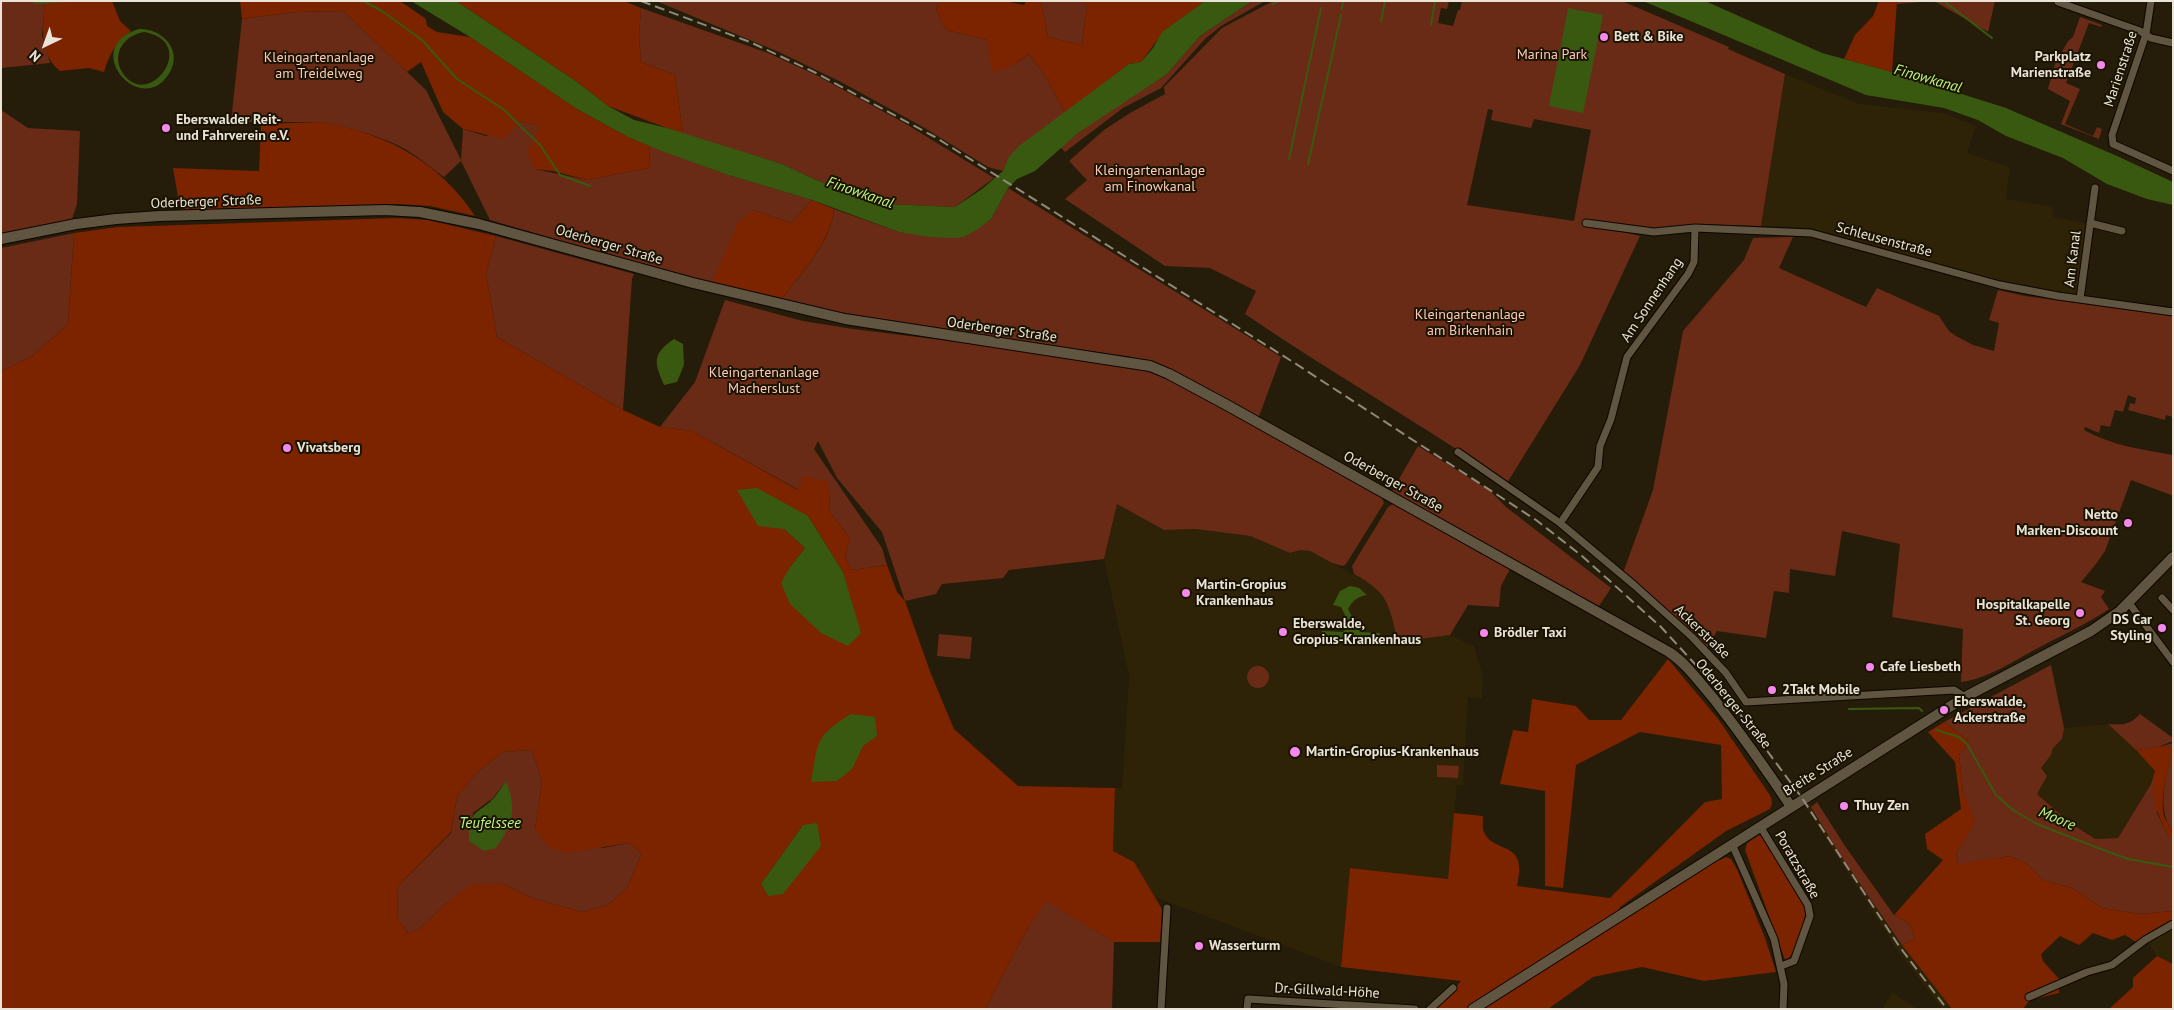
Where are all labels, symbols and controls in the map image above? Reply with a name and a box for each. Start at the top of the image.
north arrow [20,20,70,70]
place label: Bett & Bike [1614,29,1683,45]
street label: Marienstraße [2101,29,2141,109]
marker: Bett & Bike [1598,31,1610,43]
text: N [26,46,44,66]
park label: Marina Park [1517,47,1587,63]
place label: Parkplatz Marienstraße [2011,49,2091,82]
park label: Kleingartenanlage am Treidelweg [264,50,374,82]
marker: Parkplatz Marienstraße [2095,59,2107,71]
water label: Finowkanal [1892,61,1964,97]
place label: Eberswalder Reit- und Fahrverein e.V. [176,112,290,144]
marker: Eberswalder Reit- und Fahrverein e.V. [160,122,172,134]
park label: Kleingartenanlage am Finowkanal [1095,163,1205,196]
water label: Finowkanal [824,173,896,213]
street label: Oderberger Straße [150,192,262,212]
street label: Schleusenstraße [1834,219,1934,261]
street label: Oderberger Straße [553,222,665,268]
street label: Am Kanal [2061,230,2085,288]
street label: Am Sonnenhang [1618,255,1686,345]
park label: Kleingartenanlage am Birkenhain [1415,307,1525,340]
street label: Oderberger Straße [946,314,1058,346]
park label: Kleingartenanlage Macherslust [709,365,819,398]
place label: Vivatsberg [297,440,361,456]
marker: Vivatsberg [281,442,293,454]
street label: Oderberger Straße [1340,448,1446,516]
place label: Netto Marken-Discount [2016,507,2118,540]
marker: Netto Marken-Discount [2122,517,2134,529]
place label: Martin-Gropius Krankenhaus [1196,577,1287,610]
marker: Martin-Gropius Krankenhaus [1180,587,1192,599]
place label: Hospitalkapelle St. Georg [1976,597,2070,630]
street label: Ackerstraße [1671,601,1733,663]
marker: Hospitalkapelle St. Georg [2074,607,2086,619]
place label: DS Car Styling [2110,612,2152,644]
place label: Eberswalde, Gropius-Krankenhaus [1293,616,1421,648]
marker: DS Car Styling [2156,622,2168,634]
place label: Brödler Taxi [1494,625,1566,641]
marker: Eberswalde, Gropius-Krankenhaus [1277,626,1289,638]
marker: Brödler Taxi [1478,627,1490,639]
street label: Oderberger Straße [1692,656,1774,752]
place label: Cafe Liesbeth [1880,659,1961,675]
marker: Cafe Liesbeth [1864,661,1876,673]
place label: 2Takt Mobile [1782,682,1860,698]
marker: 2Takt Mobile [1766,684,1778,696]
place label: Eberswalde, Ackerstraße [1954,694,2026,726]
marker: Eberswalde, Ackerstraße [1938,704,1950,716]
place label: Martin-Gropius-Krankenhaus [1306,744,1479,760]
street label: Breite Straße [1780,744,1856,800]
marker: Martin-Gropius-Krankenhaus [1288,745,1302,759]
place label: Thuy Zen [1854,798,1909,814]
marker: Thuy Zen [1838,800,1850,812]
water label: Moore [2036,803,2078,835]
water label: Teufelssee [459,815,521,833]
street label: Poratzstraße [1771,828,1823,902]
place label: Wasserturm [1209,938,1280,954]
marker: Wasserturm [1193,940,1205,952]
street label: Dr.-Gillwald-Höhe [1274,980,1380,1002]

